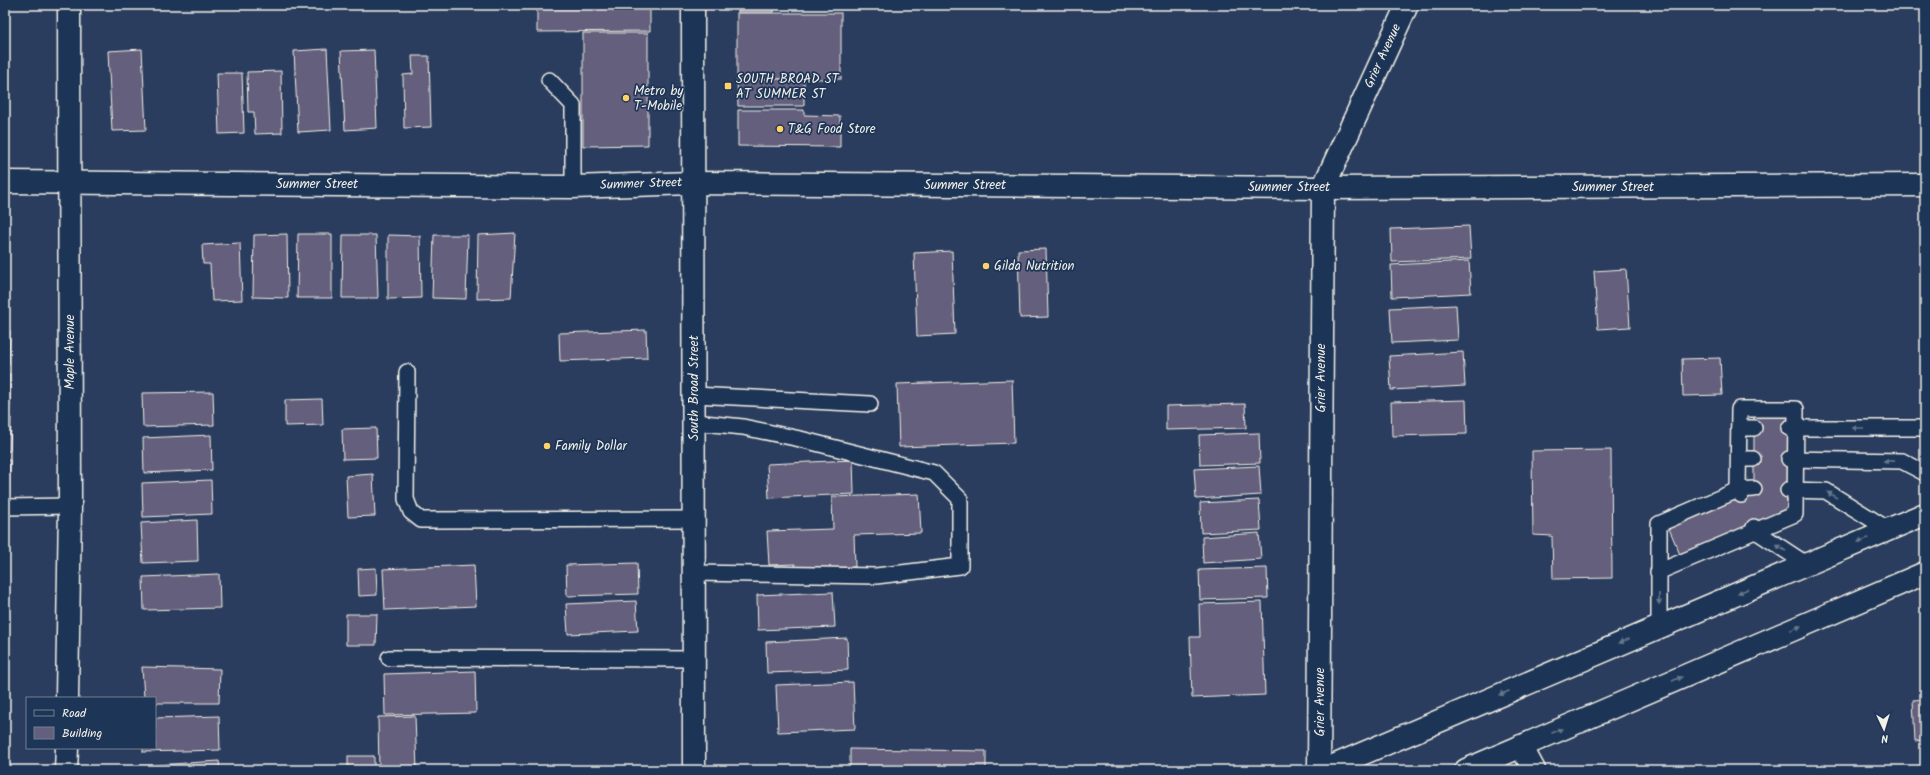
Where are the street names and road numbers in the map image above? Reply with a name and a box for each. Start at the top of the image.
street label: Grier Avenue [1359,20,1407,92]
street label: Summer Street [600,172,683,196]
street label: Summer Street [276,174,359,195]
street label: Summer Street [924,175,1007,196]
street label: Summer Street [1248,177,1331,198]
street label: Summer Street [1572,177,1655,198]
street label: Maple Avenue [60,314,81,390]
street label: South Broad Street [684,334,705,441]
street label: Grier Avenue [1311,343,1332,412]
street label: Grier Avenue [1310,667,1331,736]

